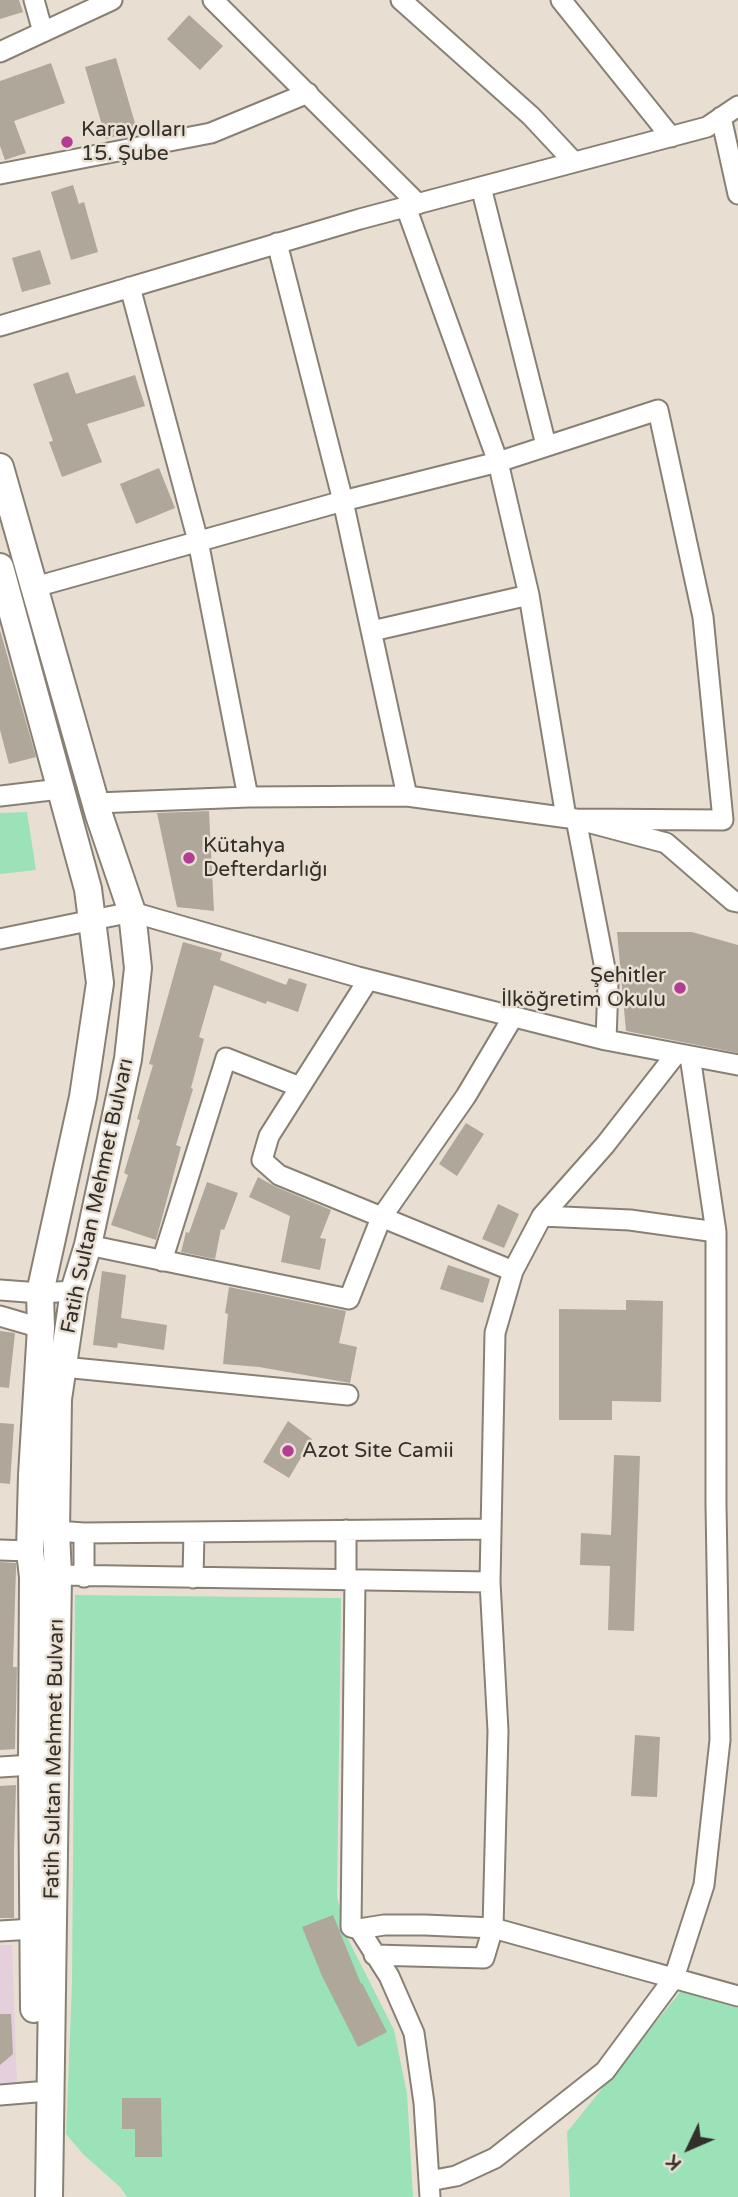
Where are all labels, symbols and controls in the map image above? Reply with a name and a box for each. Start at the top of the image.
place label: Karayolları 15. Şube [81,117,186,167]
marker: Karayolları 15. Şube [59,134,75,150]
place label: Kütahya Defterdarlığı [203,833,328,883]
marker: Kütahya Defterdarlığı [181,850,197,866]
place label: Şehitler İlköğretim Okulu [501,963,666,1013]
marker: Şehitler İlköğretim Okulu [672,980,688,996]
street label: Fatih Sultan Mehmet Bulvarı [56,1056,140,1336]
place label: Azot Site Camii [302,1438,454,1464]
marker: Azot Site Camii [280,1443,296,1459]
street label: Fatih Sultan Mehmet Bulvarı [40,1618,70,1900]
north arrow [654,2113,724,2183]
text: K [662,2150,686,2175]

